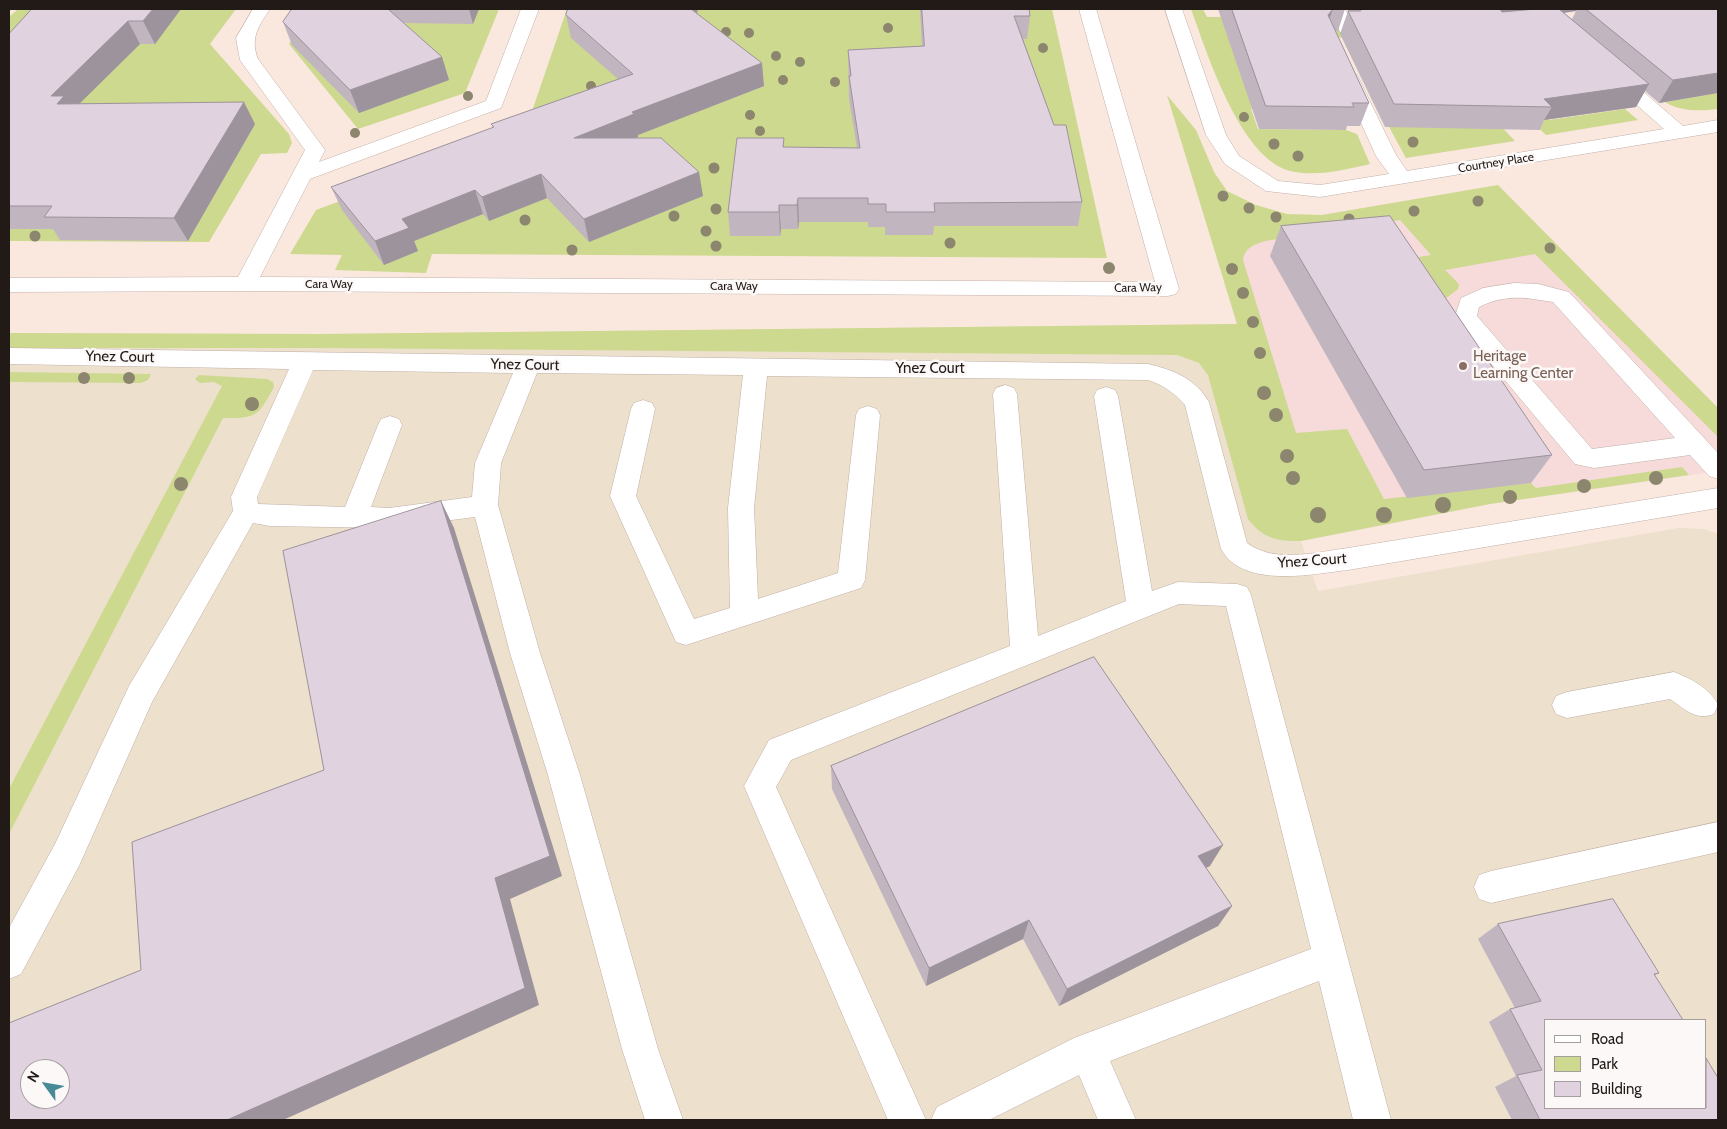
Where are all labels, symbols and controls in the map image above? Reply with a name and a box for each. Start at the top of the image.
street label: Courtney Place [1457,150,1535,176]
street label: Cara Way [305,277,353,291]
street label: Cara Way [710,279,758,293]
street label: Cara Way [1114,280,1162,296]
street label: Ynez Court [85,347,155,367]
place label: Heritage Learning Center [1473,348,1573,383]
street label: Ynez Court [490,355,560,375]
street label: Ynez Court [896,360,964,378]
marker: Heritage Learning Center [1457,360,1469,372]
street label: Ynez Court [1277,550,1347,572]
legend [1544,1019,1707,1109]
text: Road [1591,1030,1624,1048]
text: Park [1591,1055,1618,1073]
north arrow [20,1059,70,1109]
text: N [23,1068,43,1086]
text: Building [1591,1080,1642,1098]

